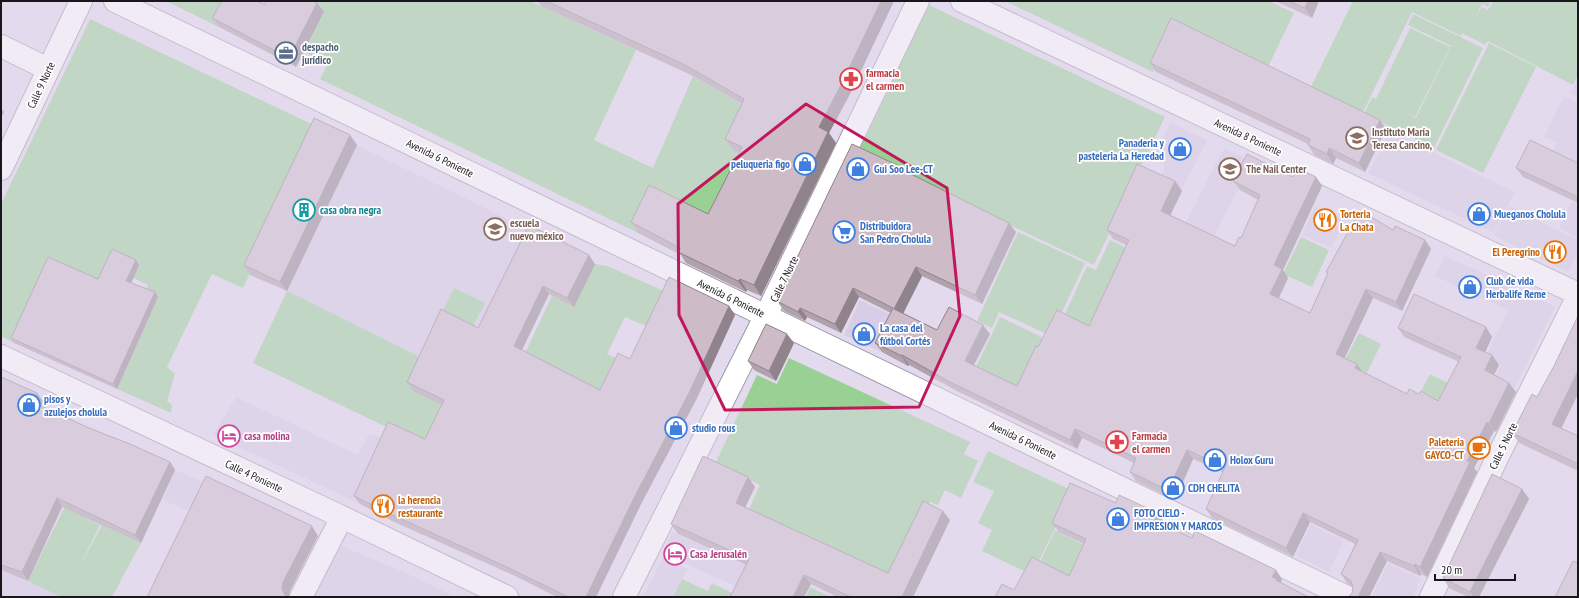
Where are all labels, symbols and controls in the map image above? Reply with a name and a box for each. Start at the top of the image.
office icon: despacho jurídico [273,40,299,66]
place label: despacho jurídico [301,40,339,67]
street label: Calle 9 Norte [24,59,58,111]
pharmacy icon: farmacia el carmen [838,66,864,92]
place label: farmacia el carmen [866,66,904,93]
street label: Avenida 8 Poniente [1212,115,1285,159]
school or university icon: Instituto María Teresa Cancino, [1344,125,1370,151]
place label: Instituto María Teresa Cancino, [1372,125,1432,152]
street label: Avenida 6 Poniente [404,136,476,181]
place label: Panaderia y pasteleria La Heredad [1079,136,1165,163]
shop icon: Panaderia y pasteleria La Heredad [1167,136,1193,162]
shop icon: peluqueria figo [792,151,818,177]
shop icon: Gui Soo Lee-CT [845,156,871,182]
school or university icon: The Nail Center [1217,156,1243,182]
place label: peluqueria figo [731,157,790,171]
place label: Gui Soo Lee-CT [874,162,934,176]
place label: The Nail Center [1246,162,1307,176]
building icon: casa obra negra [291,197,317,223]
shop icon: Mueganos Cholula [1466,201,1492,227]
place label: casa obra negra [320,203,382,217]
restaurant icon: Torteria La Chata [1312,207,1338,233]
place label: Torteria La Chata [1340,207,1374,234]
place label: Mueganos Cholula [1494,207,1566,221]
school or university icon: escuela nuevo méxico [482,216,508,242]
place label: escuela nuevo méxico [510,216,564,243]
supermarket icon: Distribuidora San Pedro Cholula [831,219,857,245]
place label: Distribuidora San Pedro Cholula [860,219,931,246]
restaurant icon: El Peregrino [1542,239,1568,265]
place label: El Peregrino [1492,245,1540,259]
street label: Calle 7 Norte [767,253,801,304]
shop icon: Club de vida Herbalife Reme [1457,274,1483,300]
place label: Club de vida Herbalife Reme [1486,274,1546,301]
street label: Avenida 6 Poniente [695,276,767,321]
shop icon: La casa del fútbol Cortés [851,321,877,347]
place label: La casa del fútbol Cortés [880,321,931,348]
shop icon: pisos y azulejos cholula [16,392,42,418]
place label: pisos y azulejos cholula [44,392,107,419]
shop icon: studio rous [663,415,689,441]
street label: Avenida 6 Poniente [987,418,1059,463]
street label: Calle 5 Norte [1486,420,1520,472]
place label: studio rous [692,421,736,435]
hotel icon: casa molina [216,423,242,449]
place label: casa molina [244,429,290,443]
pharmacy icon: Farmacia el carmen [1104,429,1130,455]
place label: Farmacia el carmen [1132,429,1170,456]
place label: Paletería GAYCO-CT [1425,435,1465,462]
cafe icon: Paletería GAYCO-CT [1466,435,1492,461]
shop icon: Holox Guru [1202,447,1228,473]
place label: Holox Guru [1230,453,1273,467]
street label: Calle 4 Poniente [223,457,285,496]
shop icon: CDH CHELITA [1160,475,1186,501]
place label: CDH CHELITA [1188,481,1240,495]
restaurant icon: la herencia restaurante [370,493,396,519]
place label: la herencia restaurante [398,493,443,520]
shop icon: FOTO CIELO - IMPRESION Y MARCOS [1105,506,1131,532]
place label: FOTO CIELO - IMPRESION Y MARCOS [1134,506,1222,533]
hotel icon: Casa Jerusalén [662,541,688,567]
place label: Casa Jerusalén [690,547,747,561]
scale bar [1435,556,1515,582]
text: 20 m [1441,562,1462,577]

